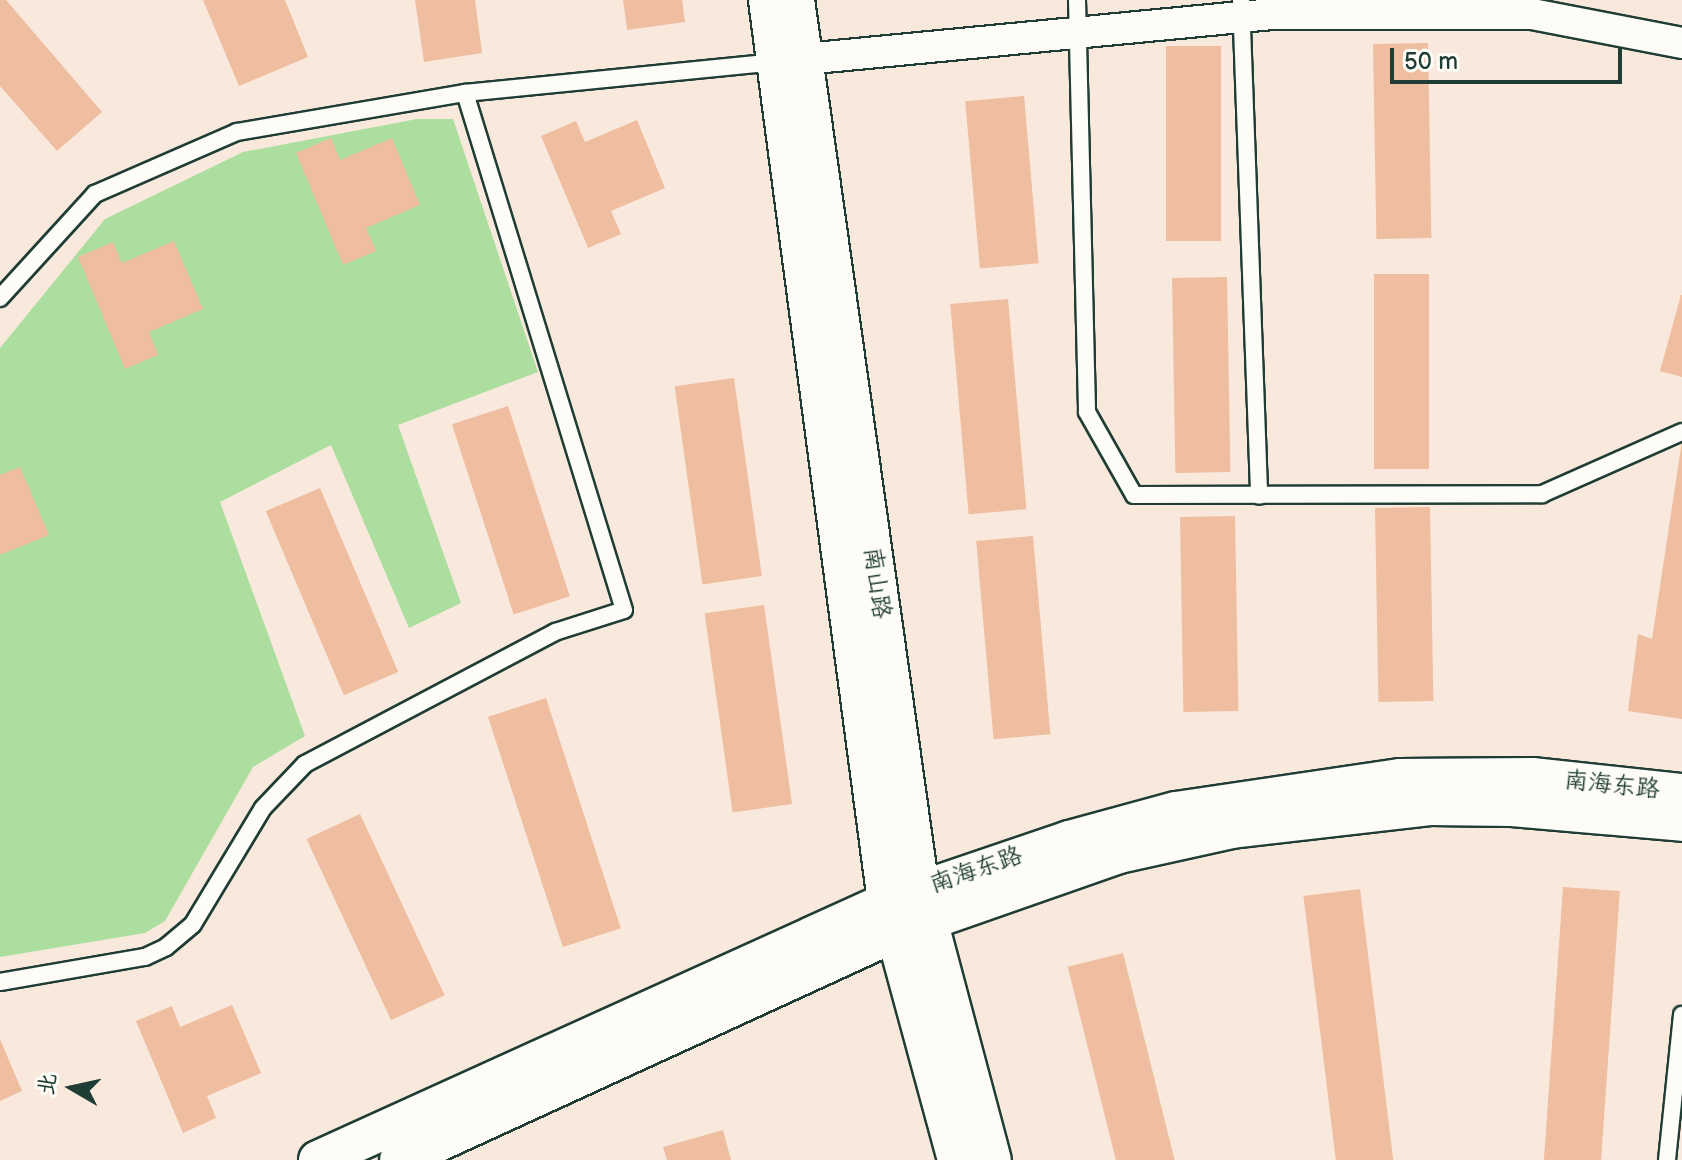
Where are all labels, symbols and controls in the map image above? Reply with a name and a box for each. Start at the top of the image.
scale bar [1394,32,1626,82]
text: 50 m [1404,47,1458,76]
street label: 南山路 [858,545,896,621]
street label: 南海东路 [1563,766,1661,804]
street label: 南海东路 [926,841,1026,899]
north arrow [32,1048,112,1128]
text: 北 [33,1071,63,1097]

